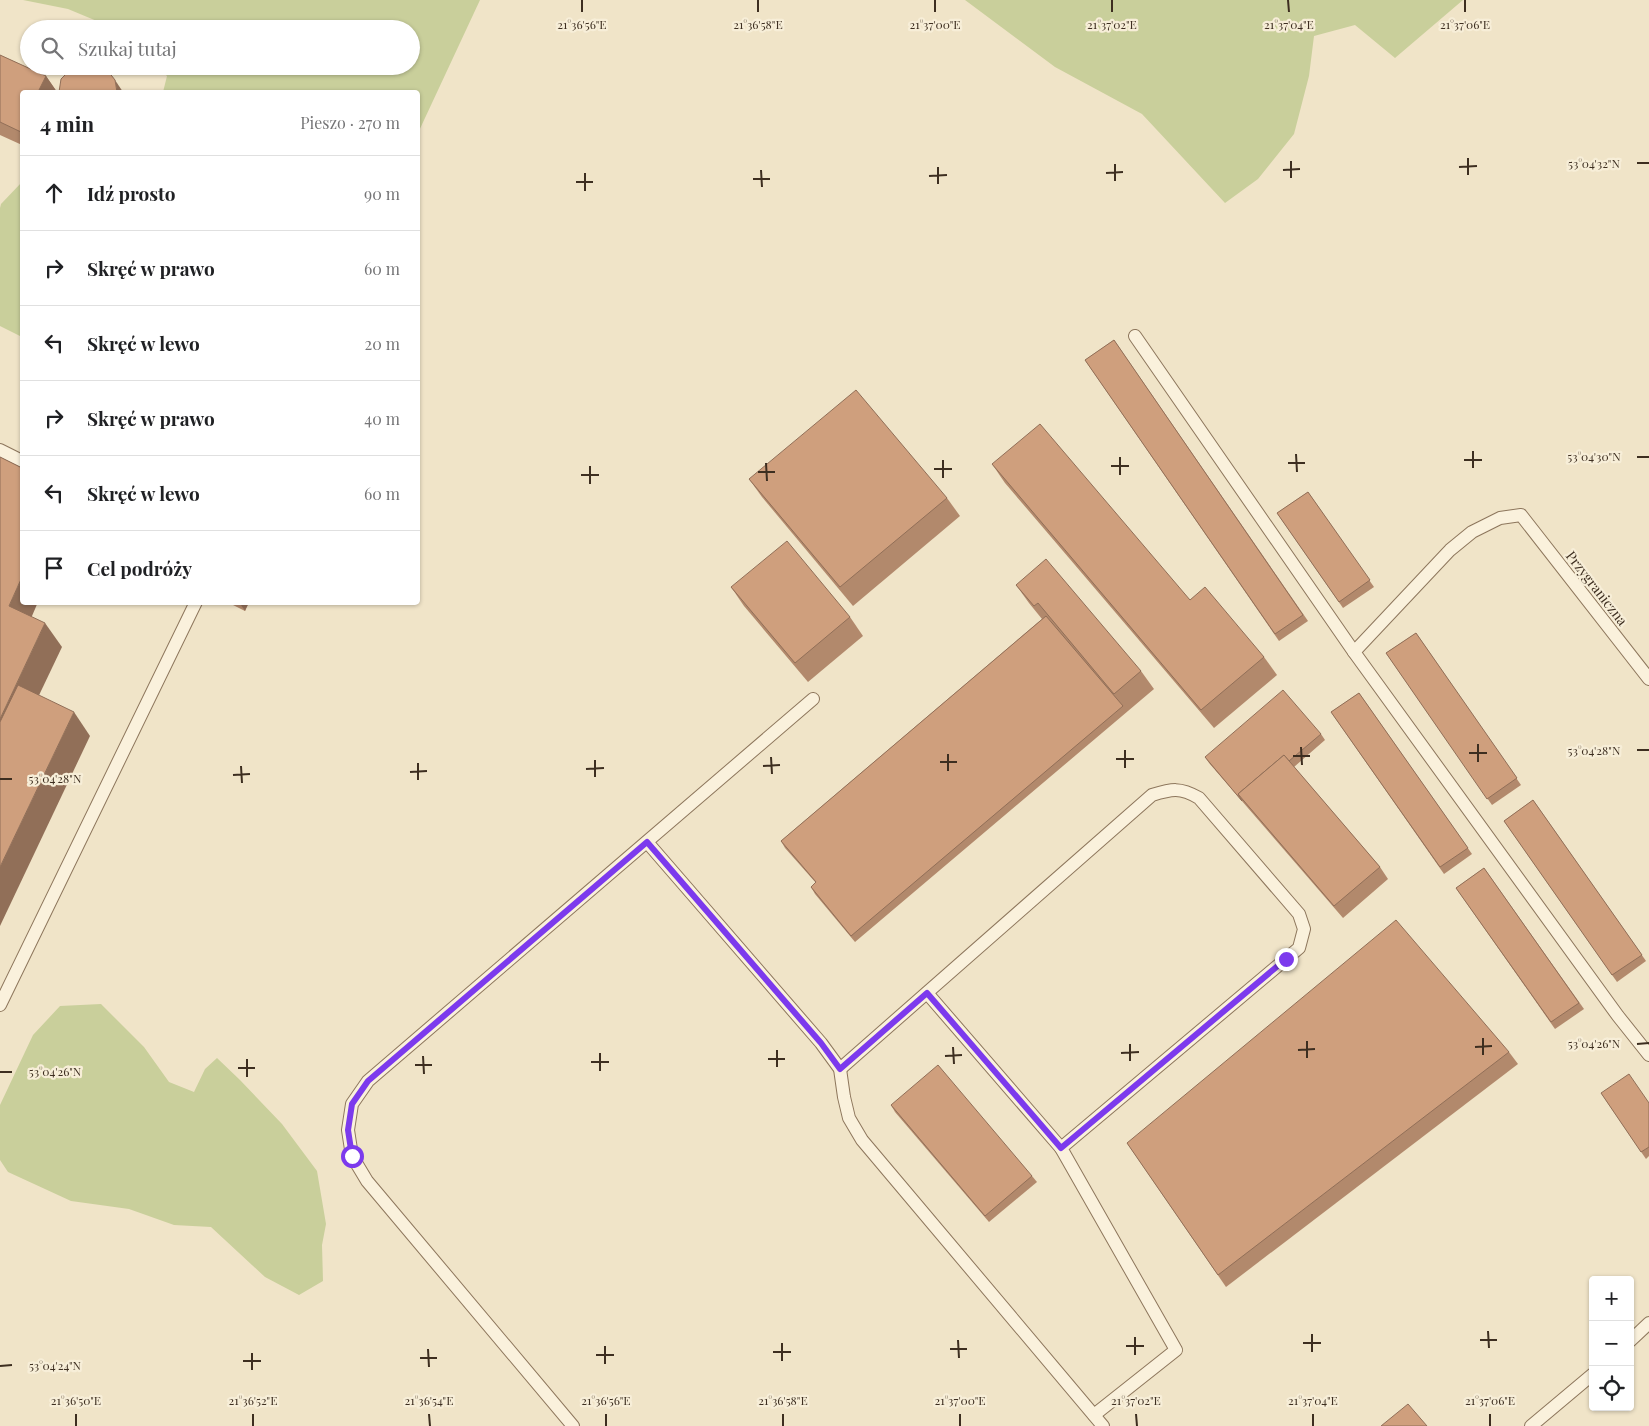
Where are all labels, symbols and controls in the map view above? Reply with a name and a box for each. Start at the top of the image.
text: 21°36'56"E [557,16,607,32]
text: 21°36'58"E [733,16,783,32]
text: 21°37'00"E [909,16,961,32]
text: 21°37'02"E [1087,16,1137,32]
text: 21°37'04"E [1264,16,1314,32]
text: 21°37'06"E [1440,16,1490,32]
search box [20,20,420,75]
icon: search [38,34,66,62]
text: Szukaj tutaj [78,35,177,61]
text: 4 min [40,109,94,137]
text: Pieszo · 270 m [300,112,400,133]
text: 53°04'32"N [1568,155,1620,171]
icon: ahead [40,179,68,207]
text: Idź prosto [87,180,175,206]
text: 90 m [364,183,400,204]
icon: right [40,254,68,282]
text: Skręć w prawo [87,255,215,281]
text: 60 m [364,258,400,279]
icon: left [40,329,68,357]
text: Skręć w lewo [87,330,200,356]
text: 20 m [365,333,400,354]
icon: right [40,404,68,432]
text: Skręć w prawo [87,405,215,431]
text: 40 m [364,408,400,429]
text: 53°04'30"N [1567,448,1621,464]
icon: left [40,479,68,507]
text: Skręć w lewo [87,480,200,506]
text: 60 m [364,483,400,504]
street label: Przygraniczna [1562,547,1632,629]
icon: arrive [40,554,68,582]
text: Cel podróży [87,555,192,581]
text: 53°04'28"N [1568,742,1621,758]
text: 53°04'28"N [29,770,82,786]
route end [1275,948,1298,971]
text: 53°04'26"N [1568,1035,1621,1051]
text: 53°04'26"N [29,1063,82,1079]
route start [341,1145,364,1168]
map controls [1589,1276,1634,1411]
button: + [1589,1276,1634,1321]
button: − [1589,1321,1634,1366]
text: 53°04'24"N [29,1357,82,1373]
button: locate [1589,1366,1634,1411]
text: 21°36'50"E [51,1392,101,1408]
text: 21°36'52"E [229,1392,277,1408]
text: 21°36'54"E [405,1392,453,1408]
text: 21°36'56"E [581,1392,631,1408]
text: 21°36'58"E [758,1392,808,1408]
text: 21°37'00"E [934,1392,986,1408]
text: 21°37'02"E [1111,1392,1161,1408]
text: 21°37'04"E [1288,1392,1338,1408]
text: 21°37'06"E [1465,1392,1515,1408]

